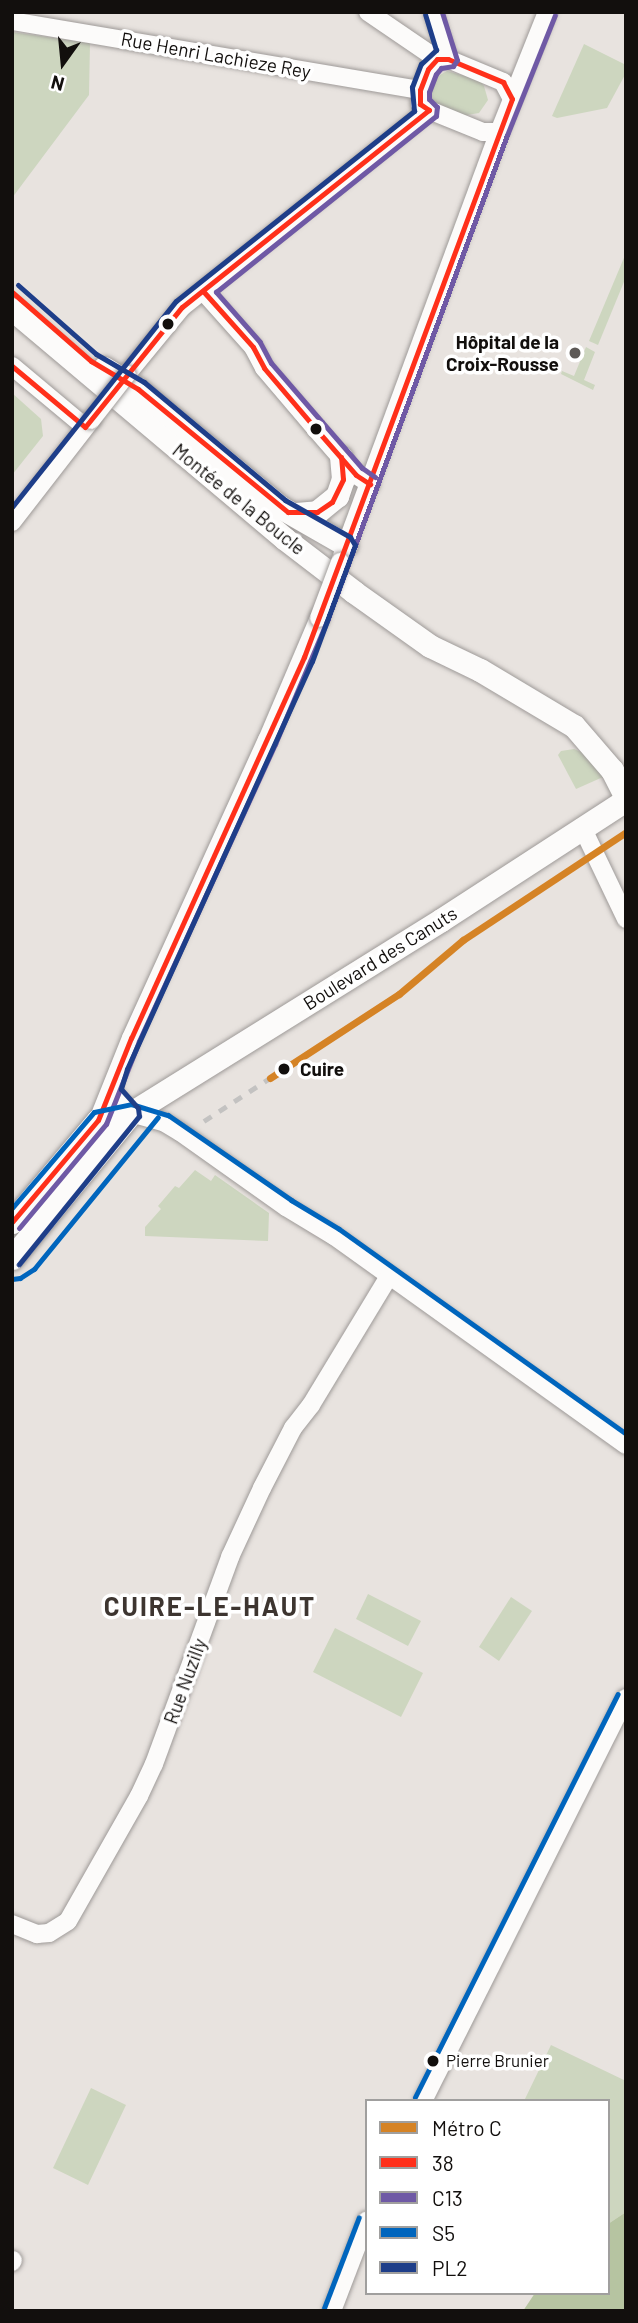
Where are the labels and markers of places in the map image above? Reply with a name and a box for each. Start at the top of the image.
unlabelled marker [161,317,175,331]
place label: Hôpital de la Croix-Rousse [446,331,559,375]
marker: Hôpital de la Croix-Rousse [565,343,585,363]
unlabelled marker [309,422,323,436]
place label: Cuire [300,1058,344,1080]
marker: Cuire [274,1059,294,1079]
place label: Pierre Brunier [446,2051,549,2071]
marker: Pierre Brunier [426,2054,440,2068]

